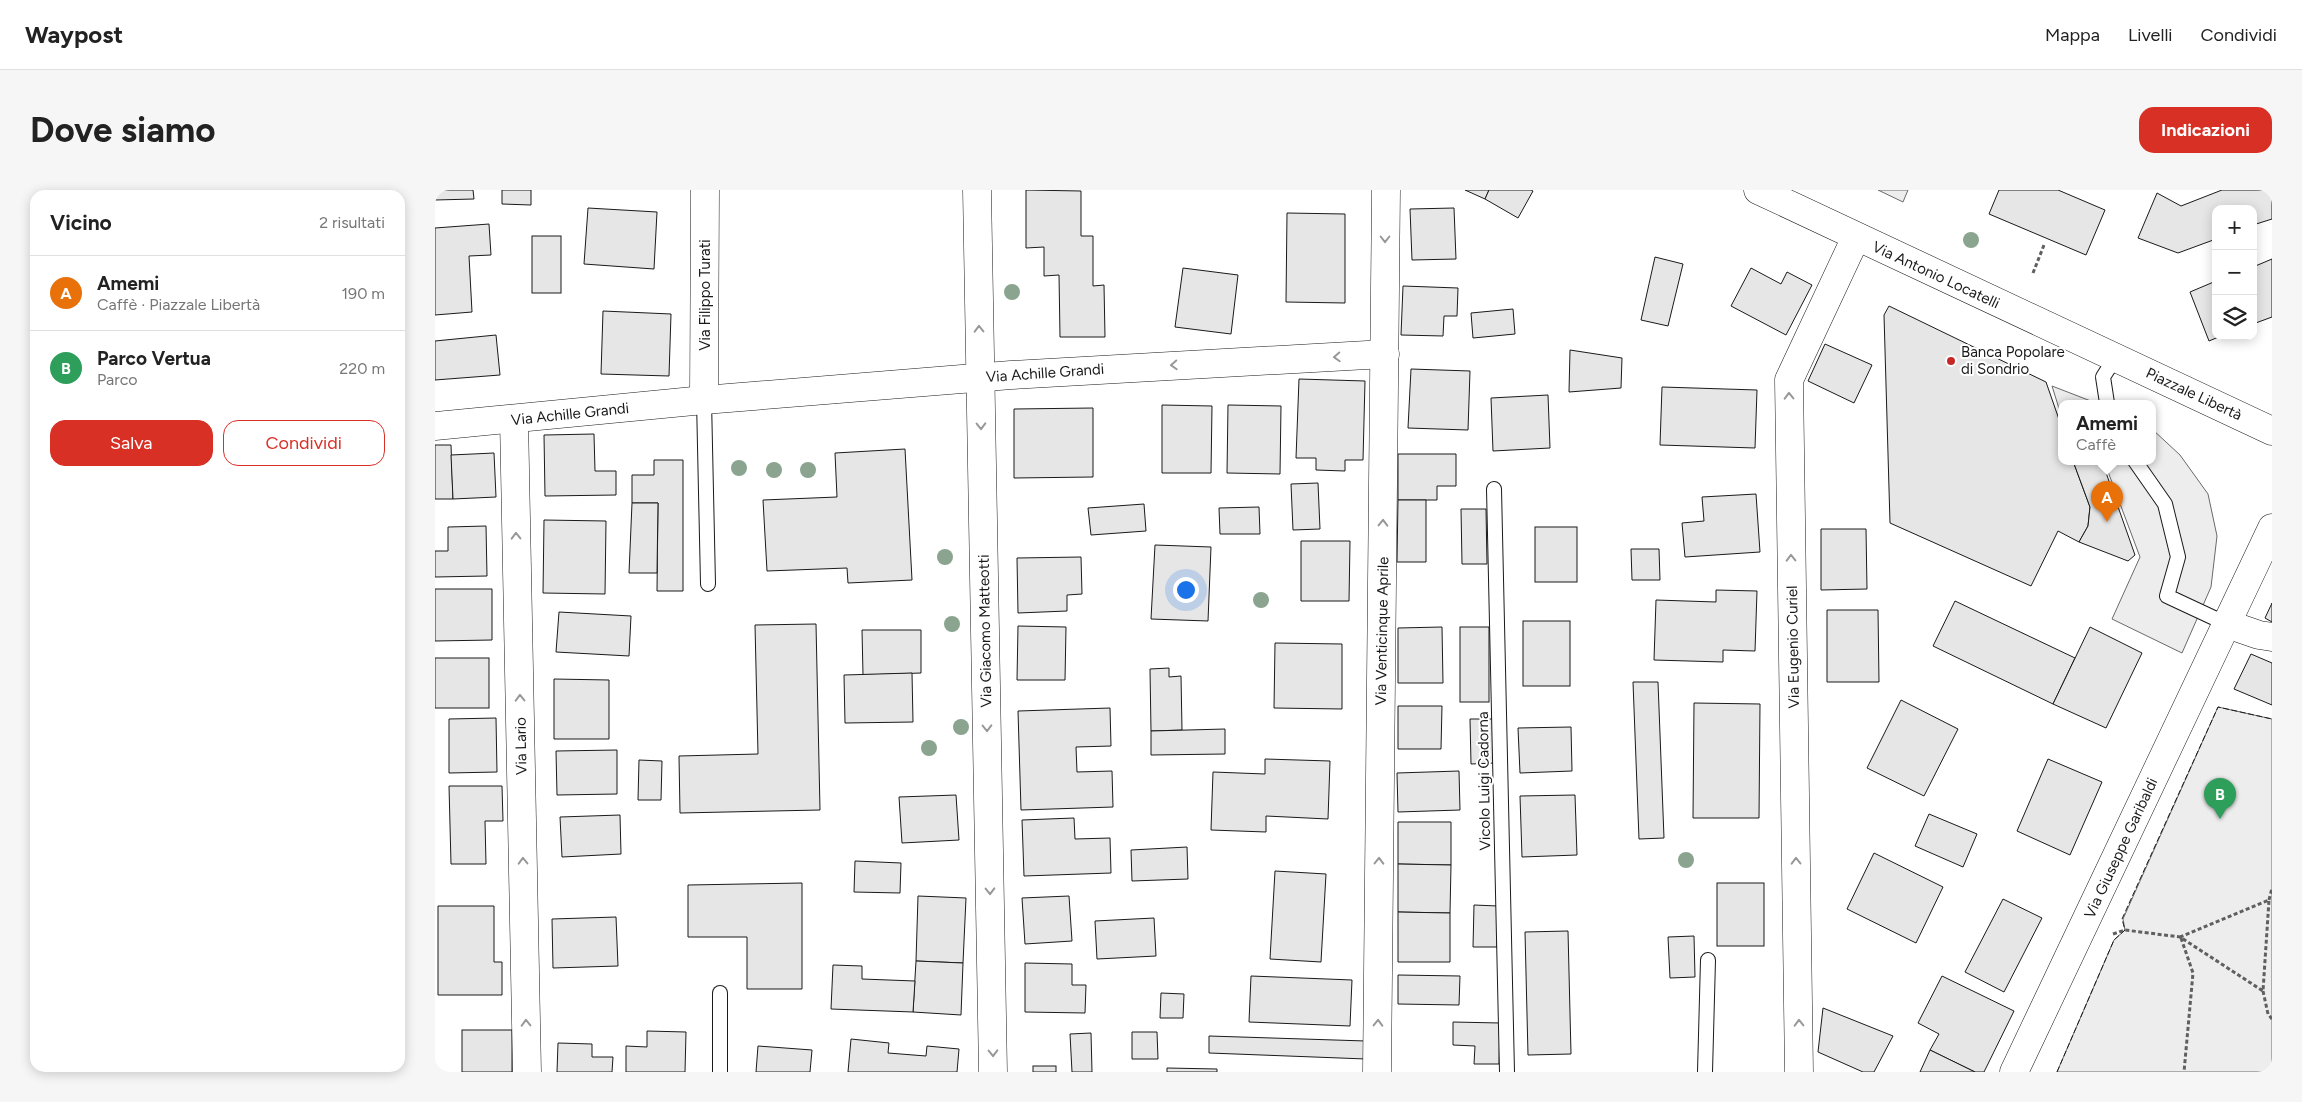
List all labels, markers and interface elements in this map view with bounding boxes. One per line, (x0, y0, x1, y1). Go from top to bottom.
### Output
text: Waypost (25, 20, 123, 49)
text: Mappa (2045, 24, 2100, 46)
text: Livelli (2128, 24, 2173, 46)
text: Condividi (2201, 24, 2277, 46)
button: Indicazioni (2139, 107, 2272, 153)
text: Dove siamo (30, 109, 216, 151)
map controls (2212, 205, 2257, 340)
button: + (2212, 205, 2257, 250)
text: Vicino (50, 210, 112, 235)
text: 2 risultati (319, 213, 385, 232)
one-way arrow (1380, 235, 1390, 243)
street label: Via Antonio Locatelli (1869, 238, 2003, 312)
street label: Via Filippo Turati (696, 239, 714, 351)
button: − (2212, 250, 2257, 295)
text: Amemi (97, 272, 159, 295)
text: A (60, 284, 72, 303)
text: 190 m (342, 284, 385, 303)
text: Caffè · Piazzale Libertà (97, 295, 260, 314)
button: layers (2212, 295, 2257, 340)
one-way arrow (973, 324, 984, 332)
place label: Banca Popolare di Sondrio (1961, 343, 2065, 378)
text: Parco Vertua (97, 347, 211, 370)
one-way arrow (1332, 351, 1340, 362)
marker: Banca Popolare di Sondrio (1945, 355, 1957, 367)
text: B (61, 359, 71, 378)
text: 220 m (339, 359, 385, 378)
street label: Via Achille Grandi (985, 360, 1105, 386)
one-way arrow (1170, 360, 1178, 371)
street label: Piazzale Libertà (2143, 364, 2245, 424)
text: Parco (97, 370, 138, 389)
one-way arrow (1784, 392, 1794, 400)
street label: Via Achille Grandi (510, 399, 630, 429)
popup (2058, 400, 2156, 465)
text: Amemi (2076, 412, 2138, 435)
button: Salva (50, 420, 213, 466)
button: Condividi (223, 420, 385, 466)
one-way arrow (975, 422, 986, 430)
text: Caffè (2076, 435, 2116, 454)
pin: A (2091, 481, 2123, 522)
one-way arrow (1378, 519, 1388, 527)
one-way arrow (511, 532, 522, 540)
street label: Via Giacomo Matteotti (975, 554, 995, 708)
one-way arrow (1786, 554, 1797, 562)
street label: Via Venticinque Aprile (1372, 557, 1392, 705)
your location (1173, 577, 1199, 603)
street label: Via Eugenio Curiel (1783, 585, 1803, 709)
one-way arrow (514, 694, 525, 702)
street label: Vicolo Luigi Cadorna (1474, 711, 1494, 851)
street label: Via Lario (511, 717, 531, 775)
one-way arrow (981, 725, 992, 733)
street label: Via Giuseppe Garibaldi (2081, 775, 2161, 921)
pin: B (2204, 778, 2236, 819)
one-way arrow (518, 857, 528, 864)
one-way arrow (1374, 857, 1385, 865)
one-way arrow (1791, 857, 1801, 864)
one-way arrow (985, 888, 995, 895)
one-way arrow (521, 1019, 531, 1027)
one-way arrow (1372, 1019, 1383, 1027)
one-way arrow (1794, 1019, 1804, 1027)
one-way arrow (988, 1050, 998, 1058)

